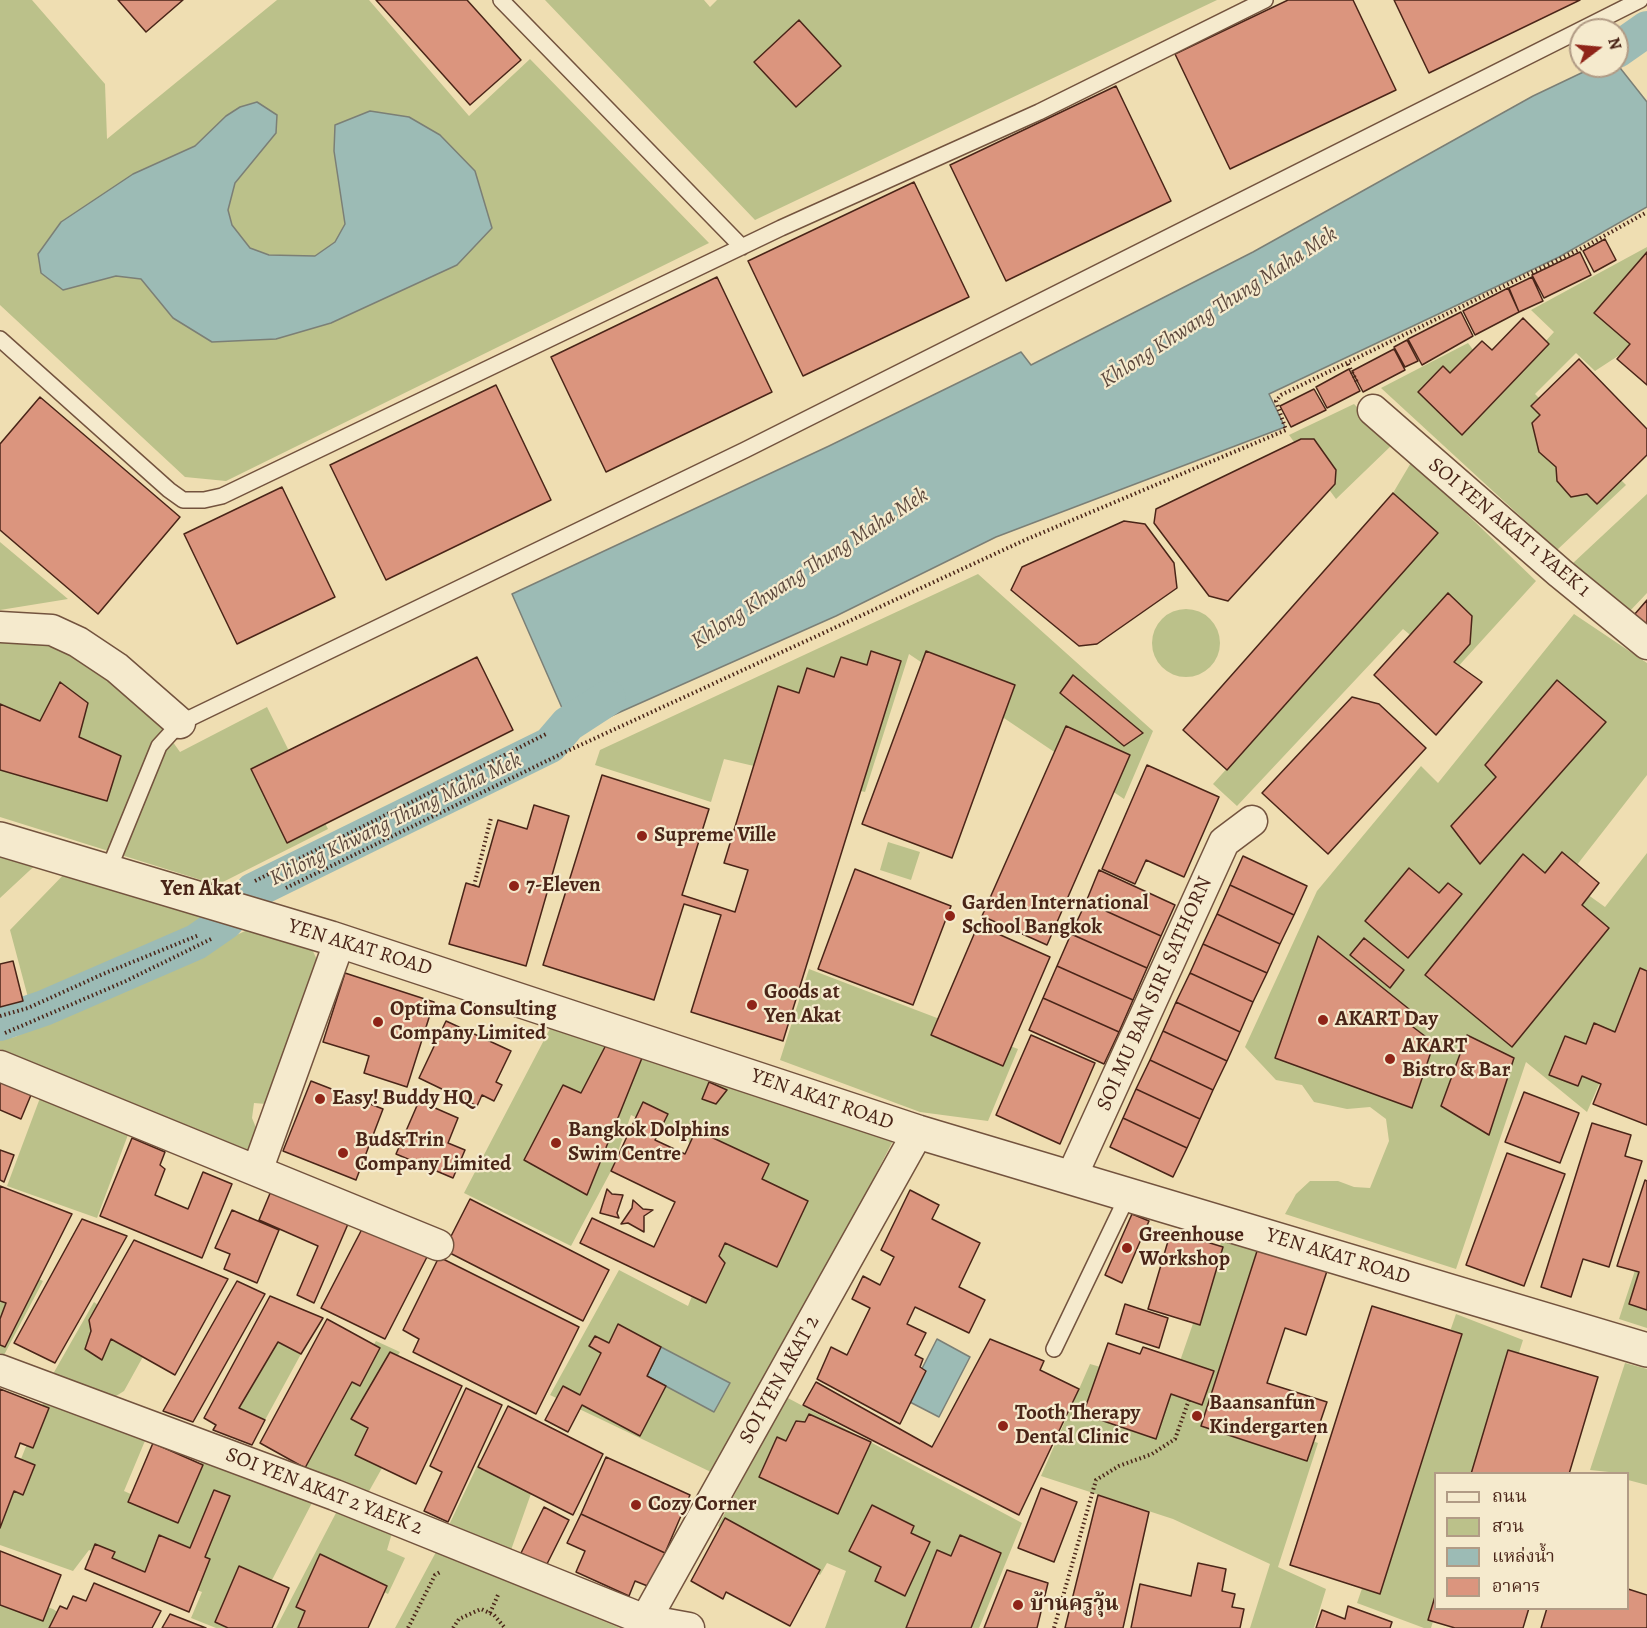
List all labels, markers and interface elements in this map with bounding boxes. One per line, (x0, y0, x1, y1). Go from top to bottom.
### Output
north arrow (1569, 18, 1629, 78)
text: N (1602, 35, 1627, 52)
water label: Khlong Khwang Thung Maha Mek (1096, 221, 1342, 395)
street label: SOI YEN AKAT 1 YAEK 1 (1423, 453, 1595, 603)
water label: Khlong Khwang Thung Maha Mek (687, 482, 933, 656)
water label: Khlong Khwang Thung Maha Mek (266, 747, 526, 893)
place label: Supreme Ville (654, 823, 776, 849)
marker: Supreme Ville (635, 829, 649, 843)
place label: 7-Eleven (526, 873, 601, 899)
street label: SOI MU BAN SIRI SATHORN (1092, 873, 1218, 1115)
district label: Yen Akat (161, 877, 241, 903)
marker: 7-Eleven (507, 879, 521, 893)
place label: Garden International School Bangkok (962, 891, 1149, 941)
marker: Garden International School Bangkok (943, 909, 957, 923)
street label: YEN AKAT ROAD (285, 914, 435, 982)
place label: Goods at Yen Akat (764, 980, 841, 1030)
place label: Optima Consulting Company Limited (390, 997, 556, 1047)
marker: Goods at Yen Akat (745, 998, 759, 1012)
place label: AKART Day (1335, 1007, 1438, 1033)
marker: AKART Day (1316, 1013, 1330, 1027)
marker: Optima Consulting Company Limited (371, 1015, 385, 1029)
place label: AKART Bistro & Bar (1402, 1034, 1510, 1084)
marker: AKART Bistro & Bar (1383, 1052, 1397, 1066)
street label: YEN AKAT ROAD (747, 1064, 897, 1136)
place label: Easy! Buddy HQ (332, 1086, 473, 1112)
marker: Easy! Buddy HQ (313, 1092, 327, 1106)
place label: Bangkok Dolphins Swim Centre (568, 1118, 730, 1168)
place label: Bud&Trin Company Limited (355, 1128, 511, 1178)
marker: Bangkok Dolphins Swim Centre (549, 1136, 563, 1150)
marker: Bud&Trin Company Limited (336, 1146, 350, 1160)
place label: Greenhouse Workshop (1139, 1223, 1244, 1273)
street label: YEN AKAT ROAD (1263, 1223, 1413, 1291)
marker: Greenhouse Workshop (1120, 1241, 1134, 1255)
street label: SOI YEN AKAT 2 (734, 1311, 826, 1449)
place label: Baansanfun Kindergarten (1209, 1391, 1328, 1441)
place label: Tooth Therapy Dental Clinic (1015, 1401, 1140, 1451)
marker: Baansanfun Kindergarten (1190, 1409, 1204, 1423)
marker: Tooth Therapy Dental Clinic (996, 1419, 1010, 1433)
street label: SOI YEN AKAT 2 YAEK 2 (222, 1443, 426, 1541)
legend (1434, 1472, 1629, 1610)
text: ถนน (1492, 1484, 1527, 1508)
place label: Cozy Corner (648, 1492, 757, 1518)
marker: Cozy Corner (629, 1498, 643, 1512)
text: สวน (1492, 1514, 1524, 1538)
text: แหล่งน้ำ (1492, 1544, 1555, 1568)
text: อาคาร (1492, 1574, 1541, 1598)
place label: บ้านครูวุ้น (1030, 1592, 1119, 1618)
marker: บ้านครูวุ้น (1011, 1598, 1025, 1612)

